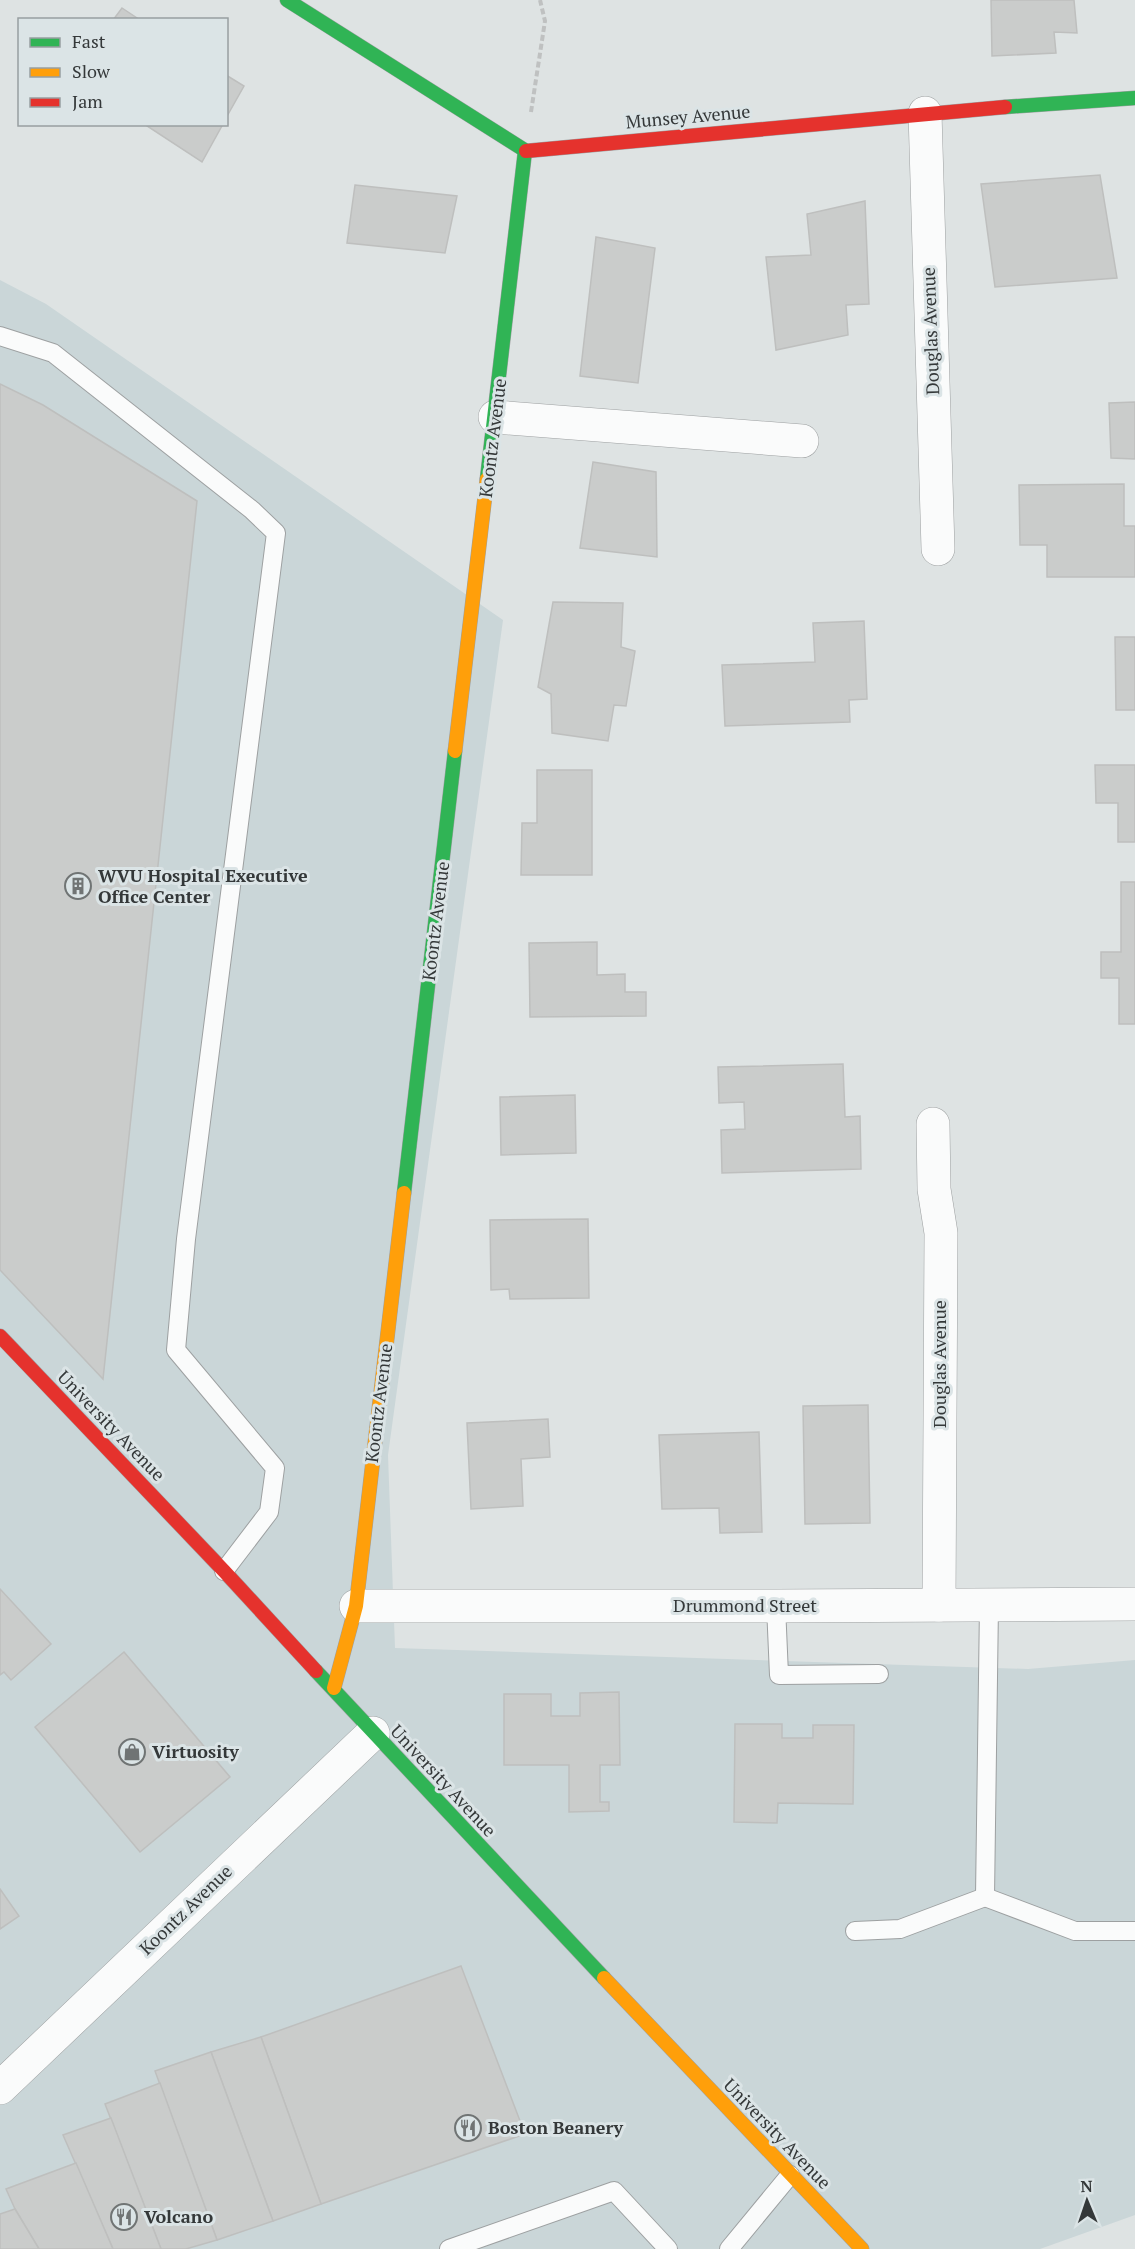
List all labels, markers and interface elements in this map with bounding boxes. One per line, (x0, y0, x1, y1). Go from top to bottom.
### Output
legend (18, 18, 228, 126)
text: Fast (72, 29, 106, 53)
text: Slow (72, 59, 111, 83)
text: Jam (72, 89, 103, 113)
street label: Munsey Avenue (624, 99, 751, 133)
street label: Douglas Avenue (916, 267, 944, 395)
street label: Koontz Avenue (473, 377, 511, 499)
street label: Koontz Avenue (416, 860, 454, 982)
place label: WVU Hospital Executive Office Center (98, 863, 308, 908)
building icon: WVU Hospital Executive Office Center (63, 871, 93, 901)
street label: Douglas Avenue (927, 1300, 951, 1428)
street label: Koontz Avenue (359, 1342, 397, 1464)
street label: University Avenue (53, 1365, 171, 1486)
street label: Drummond Street (673, 1593, 817, 1617)
street label: University Avenue (386, 1719, 502, 1841)
shop icon: Virtuosity (117, 1737, 147, 1767)
place label: Virtuosity (152, 1739, 239, 1763)
street label: Koontz Avenue (134, 1859, 237, 1960)
street label: University Avenue (719, 2073, 837, 2194)
restaurant icon: Boston Beanery (453, 2113, 483, 2143)
place label: Boston Beanery (488, 2115, 623, 2139)
north arrow (1057, 2171, 1117, 2231)
text: N (1080, 2175, 1093, 2197)
restaurant icon: Volcano (109, 2202, 139, 2232)
place label: Volcano (144, 2204, 213, 2228)

